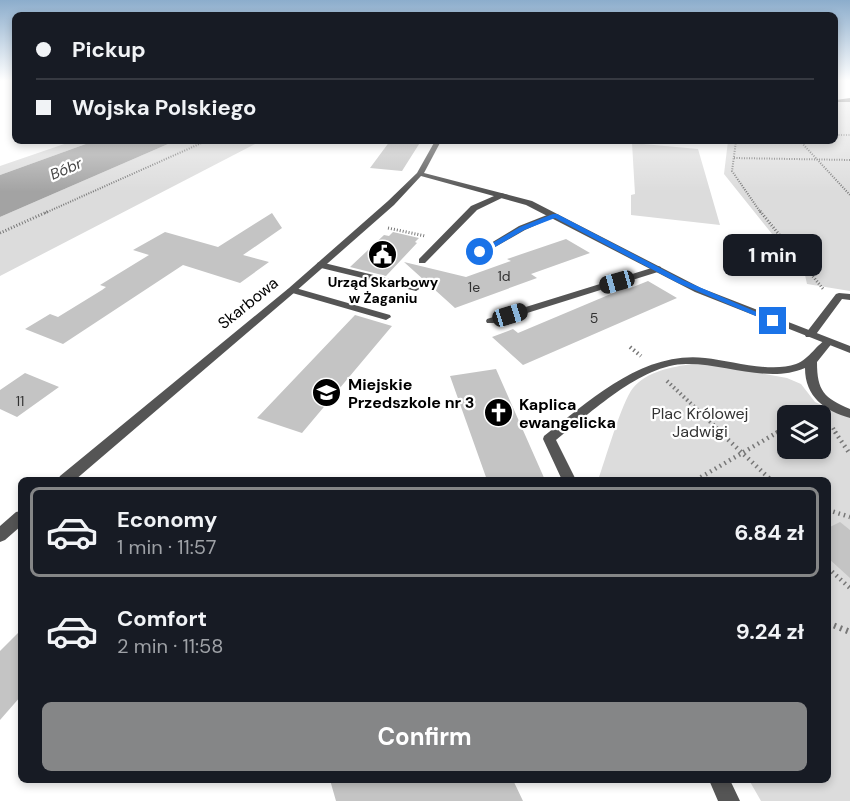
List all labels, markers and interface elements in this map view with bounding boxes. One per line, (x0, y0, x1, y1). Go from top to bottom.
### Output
text: Pickup (72, 35, 146, 64)
text: Wojska Polskiego (72, 93, 256, 122)
water label: Bóbr (47, 153, 85, 185)
callout: 1 min (724, 234, 822, 276)
route start (466, 238, 493, 265)
public building icon: Urząd Skarbowy w Żaganiu (367, 239, 399, 271)
text: 1 min (748, 242, 797, 268)
house number: 1d (497, 267, 511, 285)
car (597, 268, 637, 296)
street label: Skarbowa (214, 272, 282, 334)
place label: Urząd Skarbowy w Żaganiu (328, 273, 439, 307)
house number: 1e (468, 278, 480, 296)
car (490, 301, 530, 329)
route end (759, 307, 786, 334)
house number: 5 (590, 309, 598, 327)
place label: Miejskie Przedszkole nr 3 (348, 374, 475, 413)
school or university icon: Miejskie Przedszkole nr 3 (311, 377, 343, 409)
house number: 11 (16, 392, 24, 410)
place label: Kaplica ewangelicka (519, 394, 616, 433)
church icon: Kaplica ewangelicka (482, 397, 514, 429)
park label: Plac Królowej Jadwigi (651, 403, 749, 442)
map controls (777, 405, 831, 459)
button: layers (777, 405, 831, 459)
icon: car (45, 505, 99, 559)
text: Economy (117, 505, 217, 534)
text: 6.84 zł (735, 518, 804, 547)
text: 1 min · 11:57 (117, 534, 216, 560)
icon: car (45, 604, 99, 658)
text: Comfort (117, 604, 207, 633)
text: 9.24 zł (736, 617, 804, 646)
text: 2 min · 11:58 (117, 633, 223, 659)
button: Confirm (42, 702, 807, 771)

